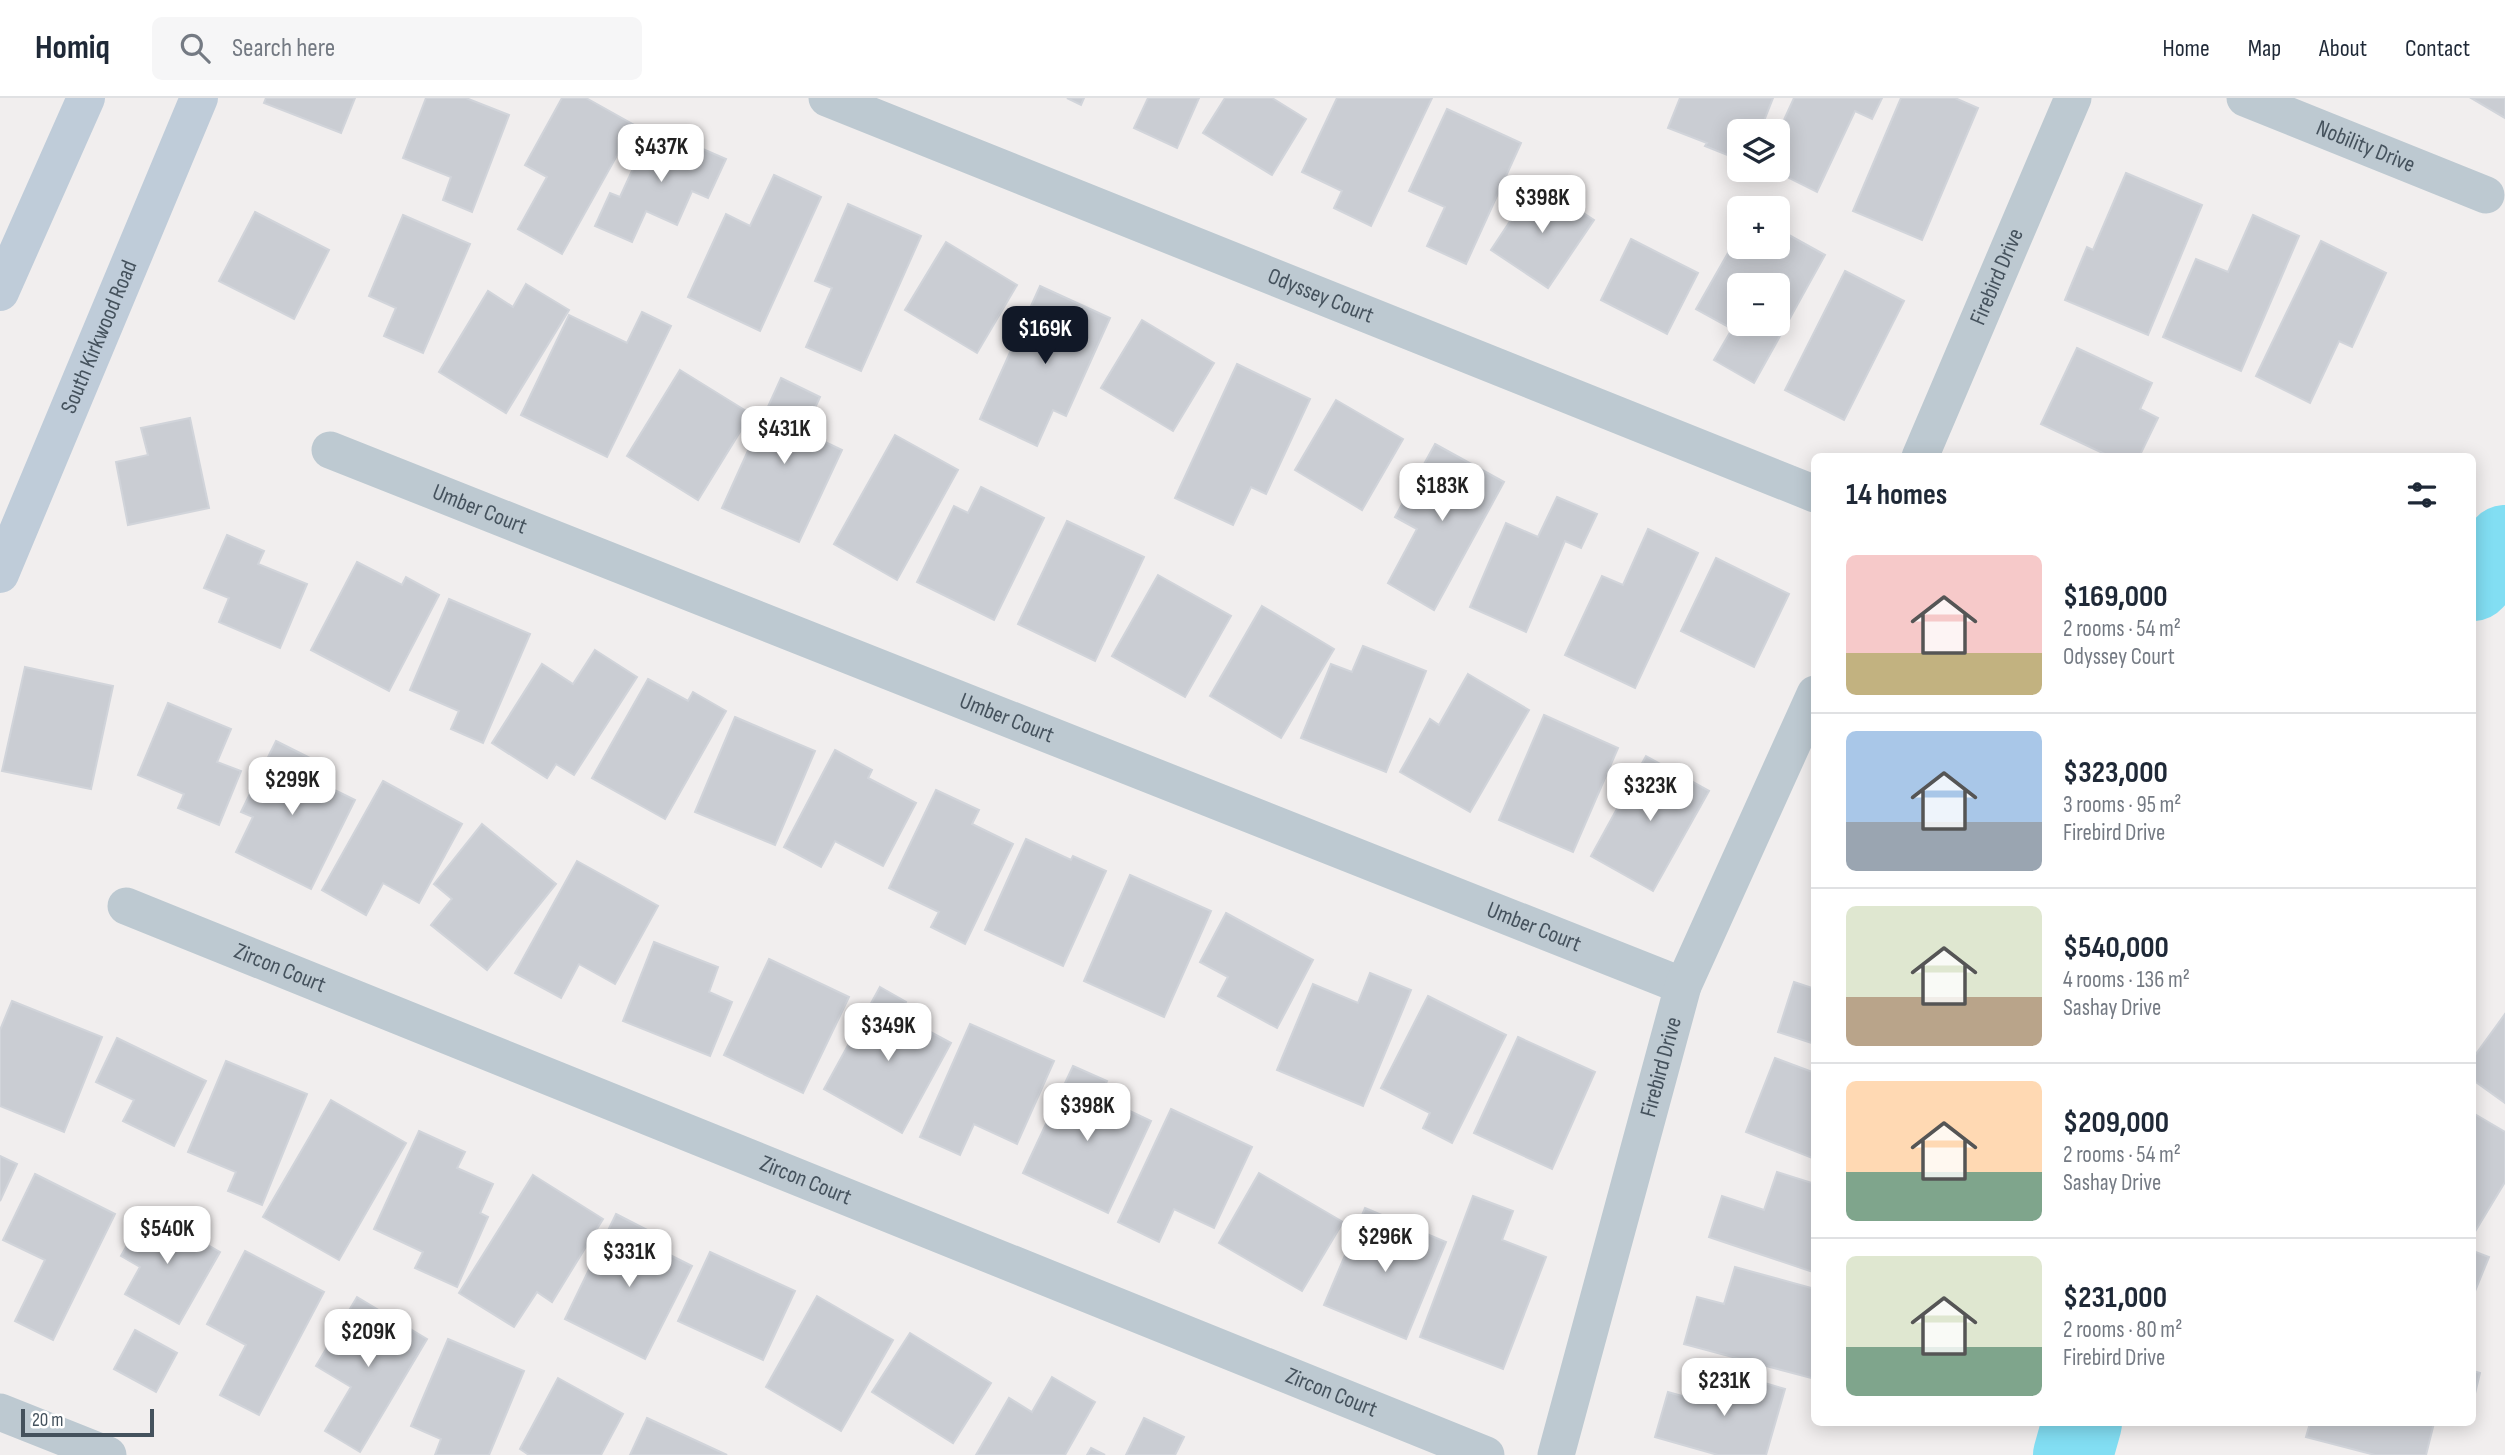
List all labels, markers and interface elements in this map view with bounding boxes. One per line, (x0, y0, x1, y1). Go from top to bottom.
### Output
search box (152, 17, 642, 80)
text: Homiq (35, 28, 110, 68)
icon: search (176, 29, 214, 67)
text: Search here (232, 33, 335, 64)
text: Home (2162, 34, 2210, 63)
text: Map (2248, 34, 2281, 63)
text: About (2319, 34, 2367, 63)
text: Contact (2405, 34, 2470, 63)
street label: Nobility Drive (2312, 114, 2419, 179)
map controls (1727, 119, 1790, 336)
button: layers (1727, 119, 1790, 182)
pin: $437K (612, 125, 710, 184)
text: $437K (634, 133, 688, 161)
pin: $398K (1493, 176, 1591, 235)
text: $398K (1514, 184, 1570, 212)
button: + (1727, 196, 1790, 259)
street label: Firebird Drive (1964, 224, 2030, 329)
street label: South Kirkwood Road (55, 256, 144, 418)
street label: Odyssey Court (1264, 262, 1378, 330)
button: − (1727, 273, 1790, 336)
pin: $169K (996, 306, 1094, 366)
text: $169K (1018, 315, 1072, 343)
pin: $431K (735, 406, 833, 466)
text: $431K (757, 415, 811, 443)
pin: $183K (1393, 464, 1491, 523)
text: $183K (1415, 472, 1469, 500)
icon: filters (2403, 476, 2441, 514)
text: 14 homes (1846, 477, 1947, 513)
street label: Umber Court (428, 478, 531, 541)
text: $169,000 (2063, 579, 2167, 615)
icon: home (1902, 583, 1986, 667)
text: 2 rooms · 54 m² (2063, 615, 2181, 643)
text: Odyssey Court (2063, 643, 2175, 671)
street label: Umber Court (956, 687, 1058, 749)
text: $323,000 (2063, 755, 2168, 791)
pin: $299K (243, 758, 341, 817)
icon: home (1902, 759, 1986, 843)
pin: $323K (1601, 764, 1699, 823)
text: $299K (265, 766, 319, 794)
text: $323K (1623, 772, 1677, 800)
text: 3 rooms · 95 m² (2063, 791, 2182, 819)
text: Firebird Drive (2063, 819, 2165, 847)
street label: Umber Court (1483, 896, 1585, 958)
text: $540,000 (2063, 930, 2169, 966)
icon: home (1902, 934, 1986, 1018)
street label: Zircon Court (230, 937, 330, 999)
text: 4 rooms · 136 m² (2063, 966, 2190, 994)
text: Sashay Drive (2063, 994, 2161, 1022)
pin: $349K (839, 1004, 937, 1063)
text: $349K (860, 1012, 916, 1040)
street label: Firebird Drive (1634, 1014, 1688, 1120)
pin: $398K (1038, 1084, 1136, 1143)
text: $398K (1059, 1092, 1115, 1120)
text: $209,000 (2063, 1105, 2169, 1141)
icon: home (1902, 1109, 1986, 1193)
text: 2 rooms · 54 m² (2063, 1141, 2181, 1169)
street label: Zircon Court (756, 1149, 856, 1211)
text: Sashay Drive (2063, 1169, 2161, 1197)
pin: $540K (118, 1206, 216, 1266)
pin: $296K (1336, 1214, 1434, 1274)
text: $540K (140, 1215, 194, 1243)
text: $296K (1358, 1223, 1412, 1251)
pin: $331K (580, 1230, 678, 1289)
text: $331K (602, 1238, 656, 1266)
text: $231,000 (2063, 1280, 2167, 1316)
icon: home (1902, 1284, 1986, 1368)
pin: $209K (319, 1310, 417, 1369)
text: 2 rooms · 80 m² (2063, 1316, 2182, 1344)
text: $209K (340, 1318, 396, 1346)
text: Firebird Drive (2063, 1344, 2165, 1372)
pin: $231K (1675, 1358, 1773, 1418)
street label: Zircon Court (1282, 1362, 1381, 1424)
text: $231K (1698, 1367, 1750, 1395)
scale bar (21, 1406, 154, 1438)
text: 20 m (32, 1409, 64, 1432)

